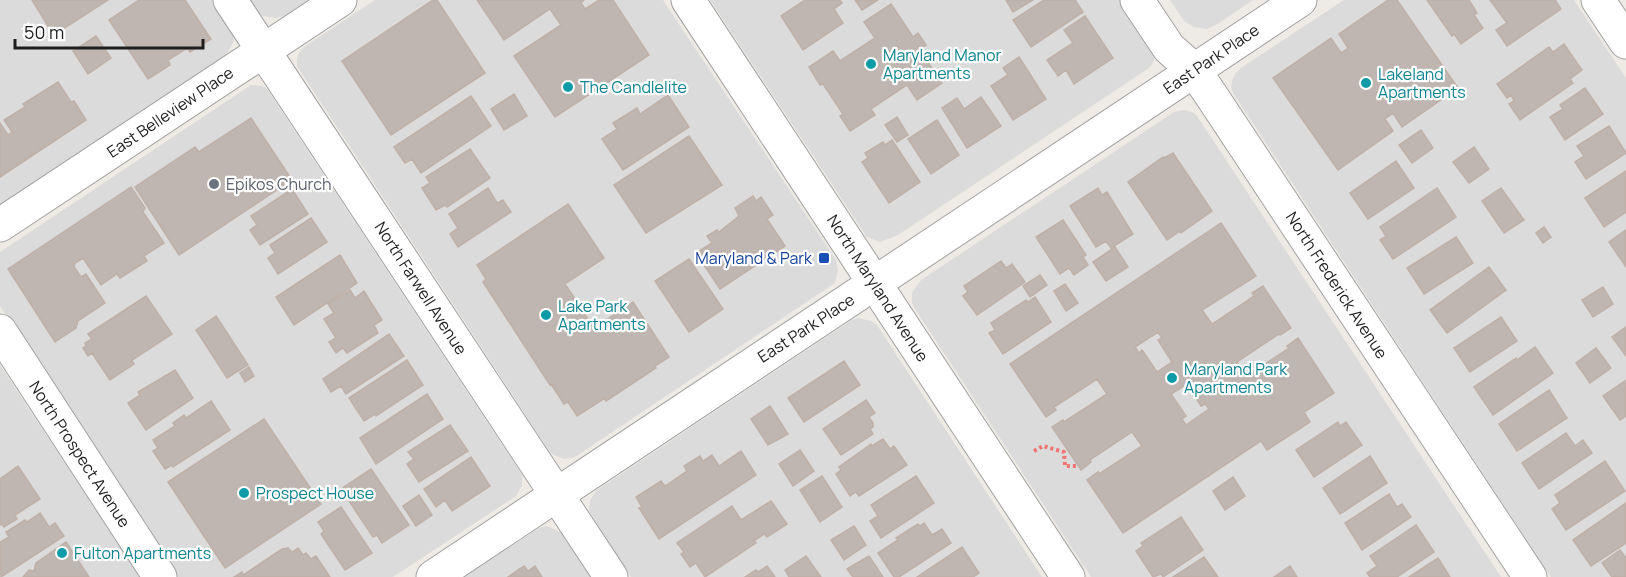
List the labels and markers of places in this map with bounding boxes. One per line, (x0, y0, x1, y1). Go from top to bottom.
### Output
place label: Maryland Manor Apartments (883, 44, 1001, 84)
marker: Maryland Manor Apartments (864, 57, 878, 71)
place label: Lakeland Apartments (1378, 63, 1466, 103)
place label: The Candlelite (580, 76, 687, 98)
marker: Lakeland Apartments (1359, 76, 1373, 90)
marker: The Candlelite (561, 80, 575, 94)
place label: Epikos Church (226, 173, 332, 195)
marker: Epikos Church (207, 177, 221, 191)
place label: Maryland & Park (695, 247, 813, 269)
marker: Maryland & Park (817, 251, 831, 265)
place label: Lake Park Apartments (558, 295, 646, 335)
marker: Lake Park Apartments (539, 308, 553, 322)
place label: Maryland Park Apartments (1184, 358, 1288, 398)
marker: Maryland Park Apartments (1165, 371, 1179, 385)
place label: Prospect House (256, 482, 374, 504)
marker: Prospect House (237, 486, 251, 500)
place label: Fulton Apartments (74, 542, 211, 564)
marker: Fulton Apartments (55, 546, 69, 560)

